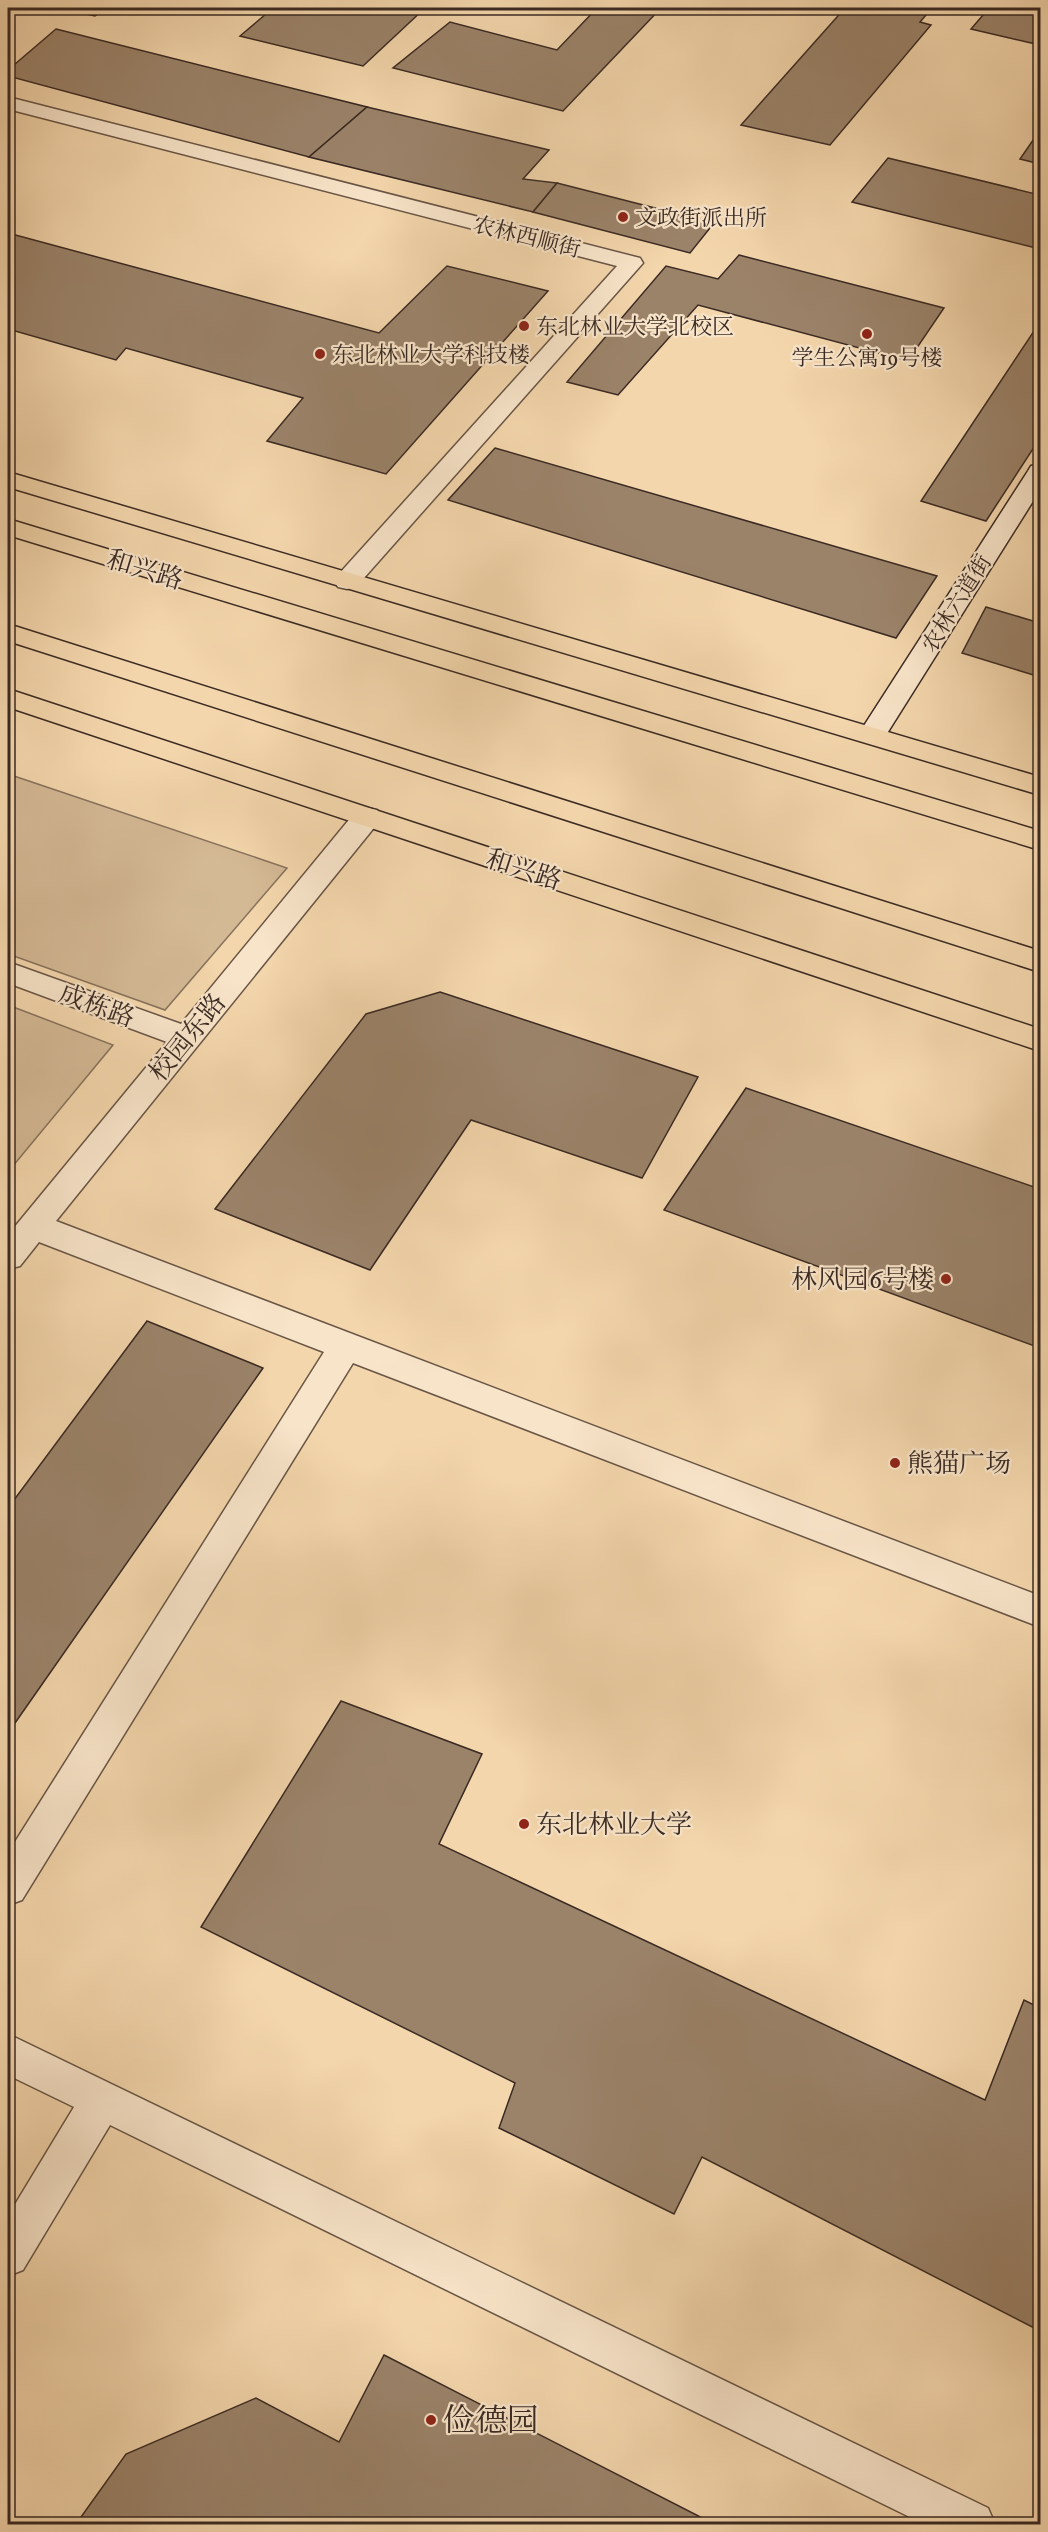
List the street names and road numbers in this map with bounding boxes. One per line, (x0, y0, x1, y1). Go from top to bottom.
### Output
street label: 农林西顺街 (470, 210, 584, 264)
street label: 和兴路 (103, 543, 187, 597)
street label: 农林六道街 (916, 549, 998, 658)
street label: 和兴路 (482, 843, 566, 897)
street label: 成栋路 (55, 978, 139, 1034)
street label: 校园东路 (143, 987, 233, 1088)

